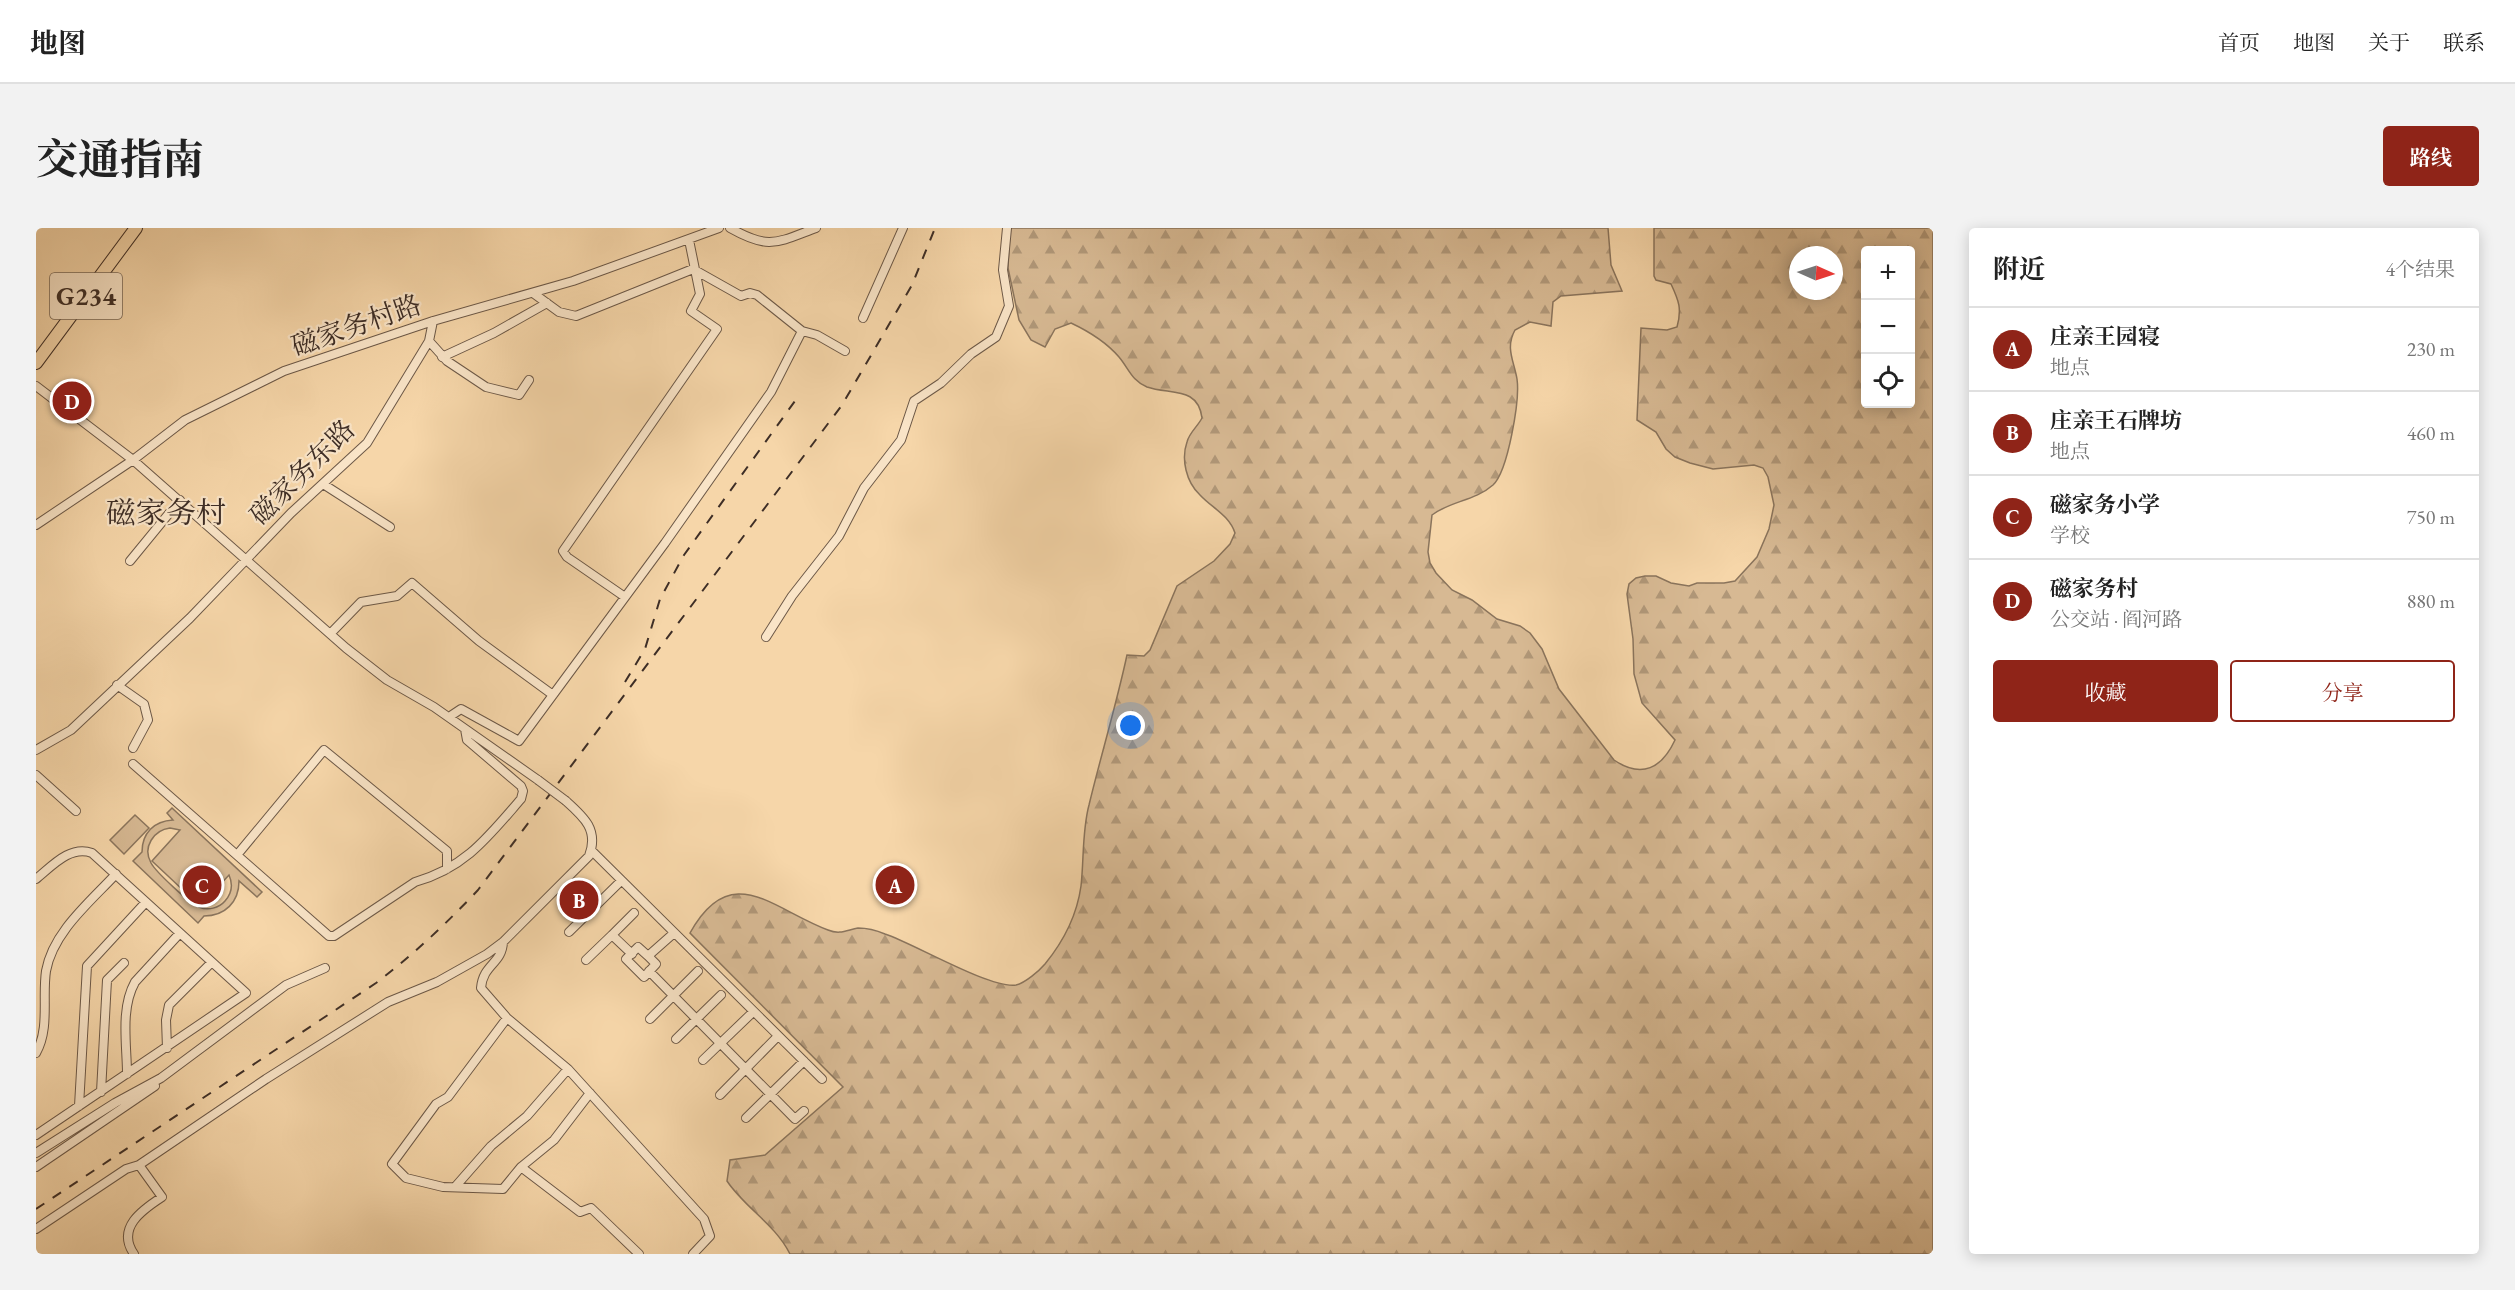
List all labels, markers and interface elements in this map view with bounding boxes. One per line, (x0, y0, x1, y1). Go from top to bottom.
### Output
text: 地图 (30, 25, 86, 61)
text: 首页 (2218, 29, 2260, 56)
text: 地图 (2293, 29, 2335, 56)
text: 关于 (2368, 29, 2410, 56)
text: 联系 (2443, 29, 2485, 56)
button: 路线 (2383, 126, 2479, 186)
text: 交通指南 (36, 132, 204, 187)
north arrow (1789, 246, 1843, 300)
map controls (1861, 246, 1915, 408)
button: + (1861, 246, 1915, 300)
text: 附近 (1993, 252, 2045, 286)
text: 4个结果 (2385, 256, 2455, 282)
road number: G234 (50, 273, 122, 319)
street label: 磁家务村路 (286, 286, 426, 364)
button: − (1861, 300, 1915, 354)
text: 庄亲王园寝 (2050, 322, 2160, 351)
text: A (2005, 336, 2020, 362)
text: 230 m (2407, 336, 2455, 362)
button: locate (1861, 354, 1915, 408)
text: 地点 (2050, 354, 2090, 380)
pin: D (52, 378, 92, 423)
text: 庄亲王石牌坊 (2050, 406, 2182, 435)
street label: 磁家务东路 (242, 412, 362, 532)
text: B (2006, 420, 2019, 446)
text: 460 m (2407, 420, 2455, 446)
text: 地点 (2050, 438, 2090, 464)
text: 磁家务小学 (2050, 490, 2160, 519)
district label: 磁家务村 (106, 493, 226, 532)
text: C (2005, 504, 2020, 530)
text: 750 m (2407, 504, 2455, 530)
text: 学校 (2050, 522, 2090, 548)
text: 磁家务村 (2050, 574, 2138, 603)
text: D (2005, 588, 2020, 614)
text: 880 m (2407, 588, 2455, 614)
text: 公交站 · 阎河路 (2050, 606, 2182, 632)
button: 收藏 (1993, 660, 2218, 722)
button: 分享 (2230, 660, 2455, 722)
your location (1116, 711, 1145, 740)
pin: C (182, 862, 222, 908)
pin: A (876, 862, 914, 908)
pin: B (560, 878, 598, 922)

